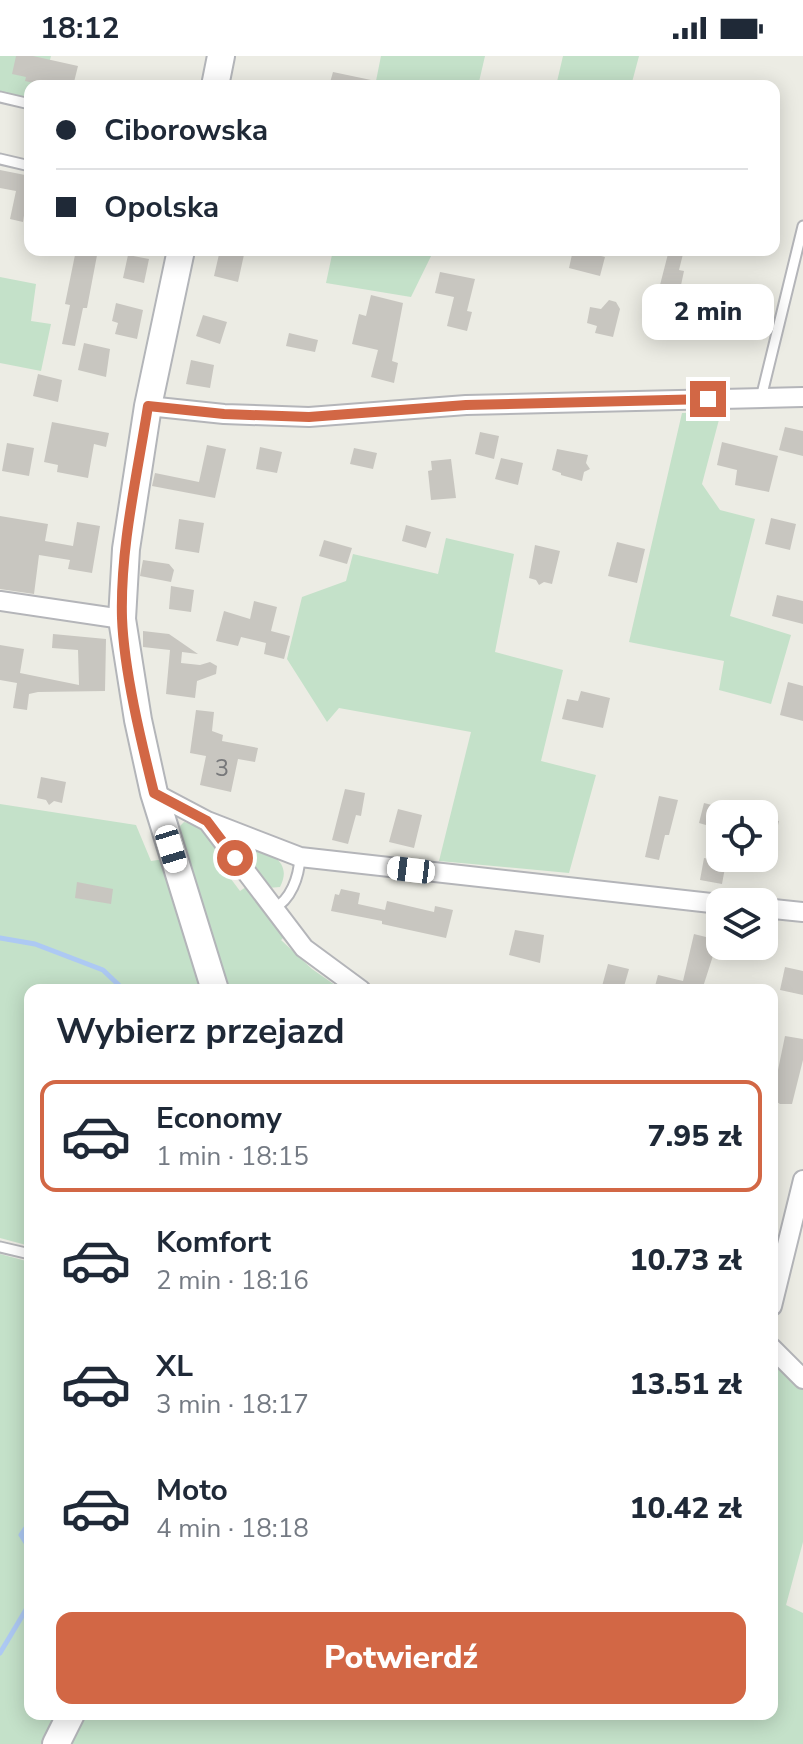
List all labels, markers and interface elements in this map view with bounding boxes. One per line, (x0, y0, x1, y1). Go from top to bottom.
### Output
text: 18:12 (40, 8, 119, 49)
text: Ciborowska (104, 110, 268, 151)
text: Opolska (104, 187, 219, 228)
callout: 2 min (642, 283, 774, 339)
text: 2 min (674, 294, 742, 329)
route end (690, 381, 726, 417)
house number: 3 (215, 752, 229, 784)
map controls (706, 800, 778, 960)
button: locate (706, 800, 778, 872)
car (153, 823, 189, 875)
route start (217, 840, 253, 876)
car (386, 855, 436, 885)
button: layers (706, 888, 778, 960)
text: Wybierz przejazd (56, 1007, 345, 1056)
text: Economy (156, 1098, 282, 1139)
icon: car (60, 1100, 132, 1172)
text: 7.95 zł (647, 1116, 742, 1157)
text: 1 min · 18:15 (156, 1139, 309, 1174)
text: Komfort (156, 1222, 271, 1263)
icon: car (60, 1224, 132, 1296)
text: 10.73 zł (629, 1240, 742, 1281)
text: 2 min · 18:16 (156, 1263, 309, 1298)
text: XL (156, 1346, 193, 1387)
icon: car (60, 1348, 132, 1420)
text: 13.51 zł (629, 1364, 742, 1405)
text: 3 min · 18:17 (156, 1387, 309, 1422)
text: Moto (156, 1470, 228, 1511)
icon: car (60, 1472, 132, 1544)
text: 10.42 zł (629, 1488, 742, 1529)
text: 4 min · 18:18 (156, 1511, 309, 1546)
button: Potwierdź (56, 1612, 746, 1704)

